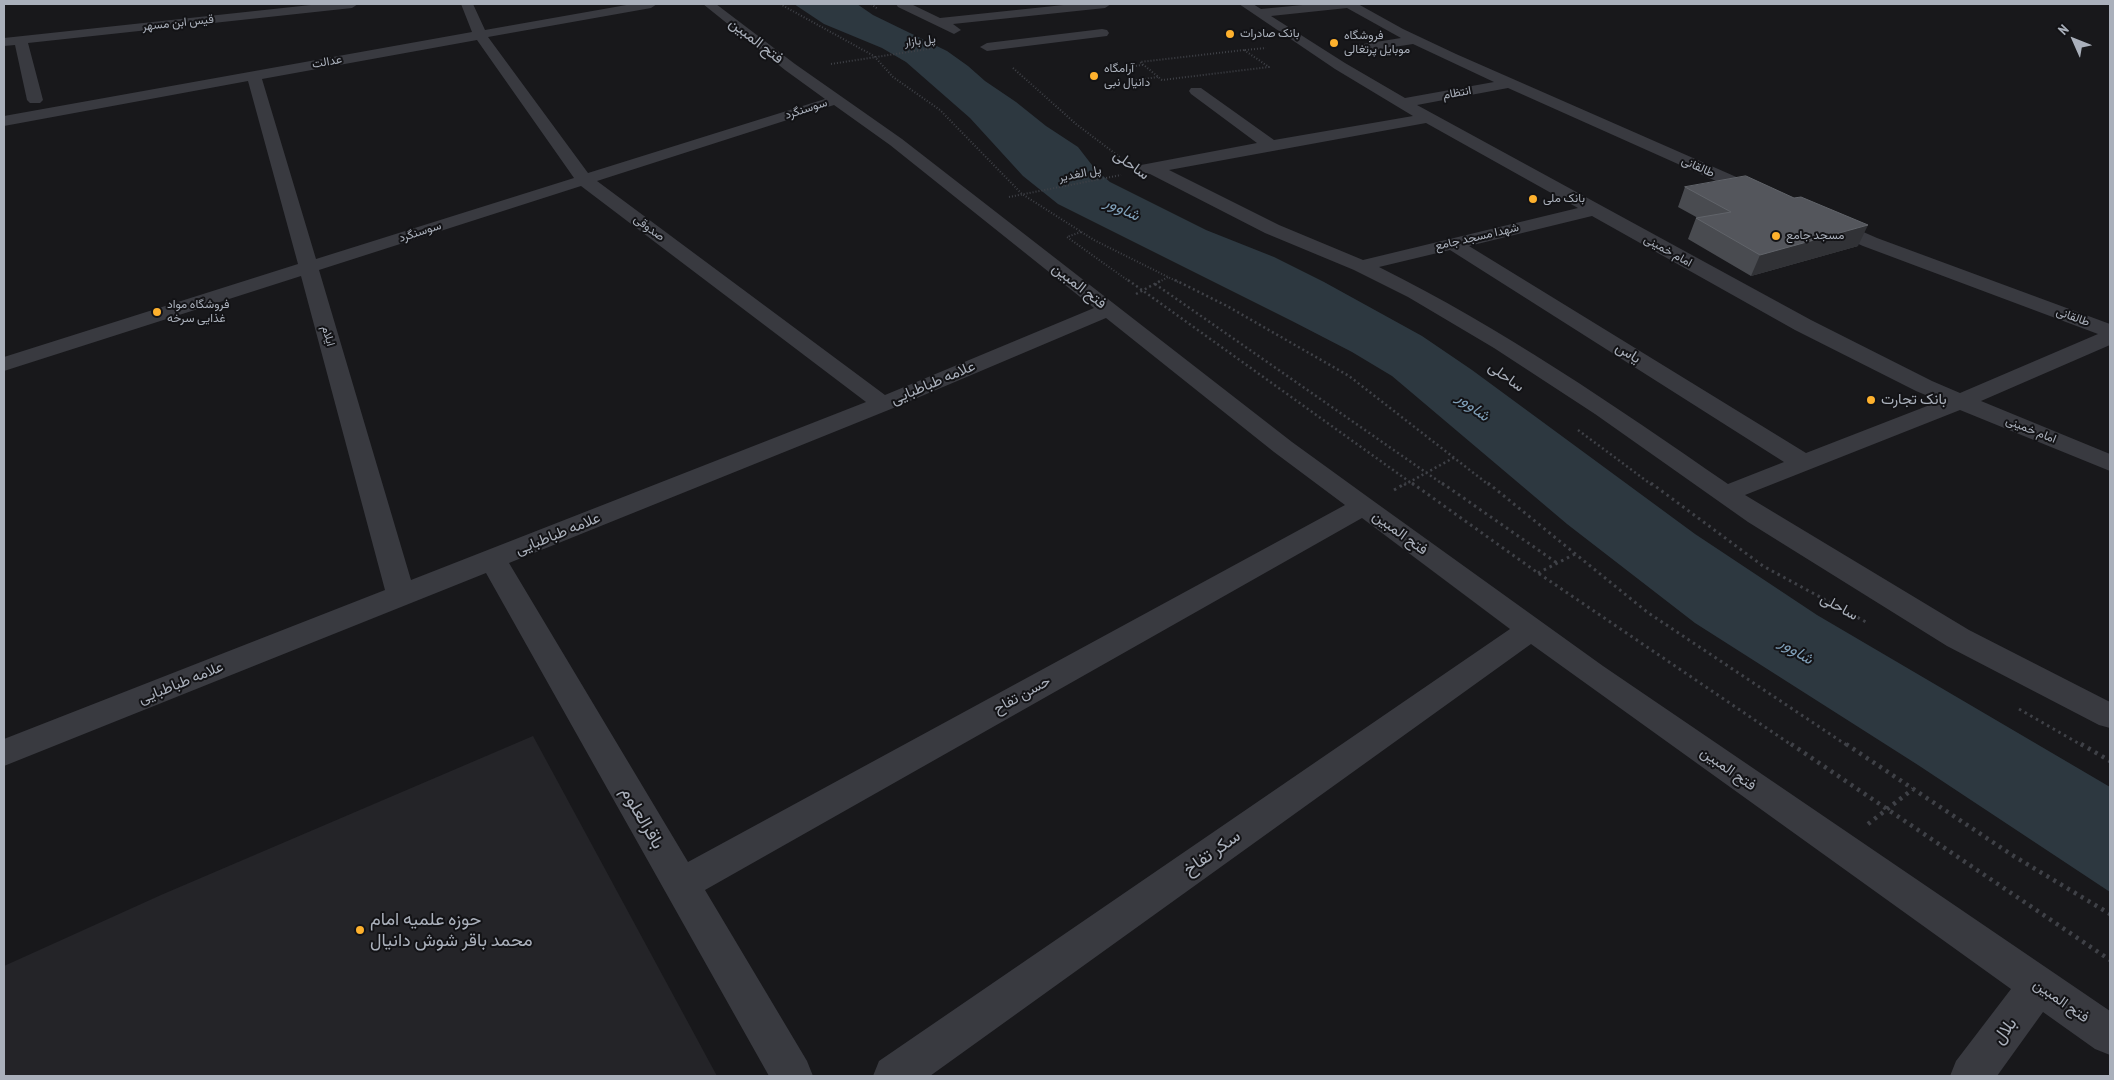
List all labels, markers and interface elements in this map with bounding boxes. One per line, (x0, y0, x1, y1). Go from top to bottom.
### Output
street label: قیس ابن مسهر (142, 12, 214, 34)
street label: فتح المبین (725, 14, 787, 68)
north arrow (2049, 15, 2099, 65)
text: N (2054, 21, 2072, 39)
place label: بانک صادرات (1240, 27, 1299, 41)
marker: بانک صادرات (1224, 28, 1236, 40)
place label: فروشگاه موبایل پرتغالی (1344, 29, 1410, 57)
street label: پل بازار (903, 32, 937, 50)
marker: فروشگاه موبایل پرتغالی (1328, 37, 1340, 49)
street label: عدالت (311, 52, 343, 72)
place label: آرامگاه دانیال نبی (1104, 62, 1150, 90)
marker: آرامگاه دانیال نبی (1088, 70, 1100, 82)
street label: انتظام (1442, 83, 1472, 103)
street label: سوسنگرد (783, 95, 829, 123)
street label: ساحلی (1109, 146, 1153, 184)
street label: طالقانی (1679, 153, 1717, 181)
street label: پل الغدیر (1058, 163, 1102, 185)
water label: شاوور (1101, 192, 1143, 226)
place label: بانک ملی (1543, 192, 1585, 206)
marker: بانک ملی (1527, 193, 1539, 205)
street label: صدوقی (631, 212, 667, 244)
street label: سوسنگرد (397, 218, 443, 246)
street label: شهدا مسجد جامع (1434, 220, 1520, 254)
place label: مسجد جامع (1786, 229, 1844, 243)
marker: مسجد جامع (1770, 230, 1782, 242)
street label: امام خمینی (1641, 232, 1695, 270)
street label: فتح المبین (1048, 259, 1110, 313)
place label: فروشگاه مواد غذایی سرخه (167, 298, 229, 326)
street label: طالقانی (2054, 304, 2092, 330)
marker: فروشگاه مواد غذایی سرخه (151, 306, 163, 318)
street label: ایلام (318, 324, 338, 348)
street label: یاس (1612, 338, 1644, 368)
street label: علامه طباطبایی (888, 357, 978, 409)
street label: ساحلی (1484, 358, 1528, 396)
water label: شاوور (1453, 388, 1493, 426)
place label: بانک تجارت (1881, 391, 1947, 409)
marker: بانک تجارت (1865, 394, 1877, 406)
street label: امام خمینی (2004, 413, 2058, 447)
street label: فتح المبین (1369, 507, 1431, 559)
street label: علامه طباطبایی (513, 509, 603, 559)
street label: ساحلی (1817, 589, 1861, 625)
water label: شاوور (1775, 633, 1817, 669)
street label: علامه طباطبایی (136, 658, 226, 708)
street label: حسن تفاح (990, 672, 1054, 718)
street label: فتح المبین (1697, 743, 1759, 795)
street label: باقرالعلوم (616, 783, 668, 853)
street label: سکر تفاخ (1179, 825, 1245, 881)
place label: حوزه علمیه امام محمد باقر شوش دانیال (370, 909, 533, 952)
marker: حوزه علمیه امام محمد باقر شوش دانیال (354, 924, 366, 936)
street label: فتح المبین (2030, 975, 2092, 1027)
street label: بلال (1988, 1013, 2022, 1049)

